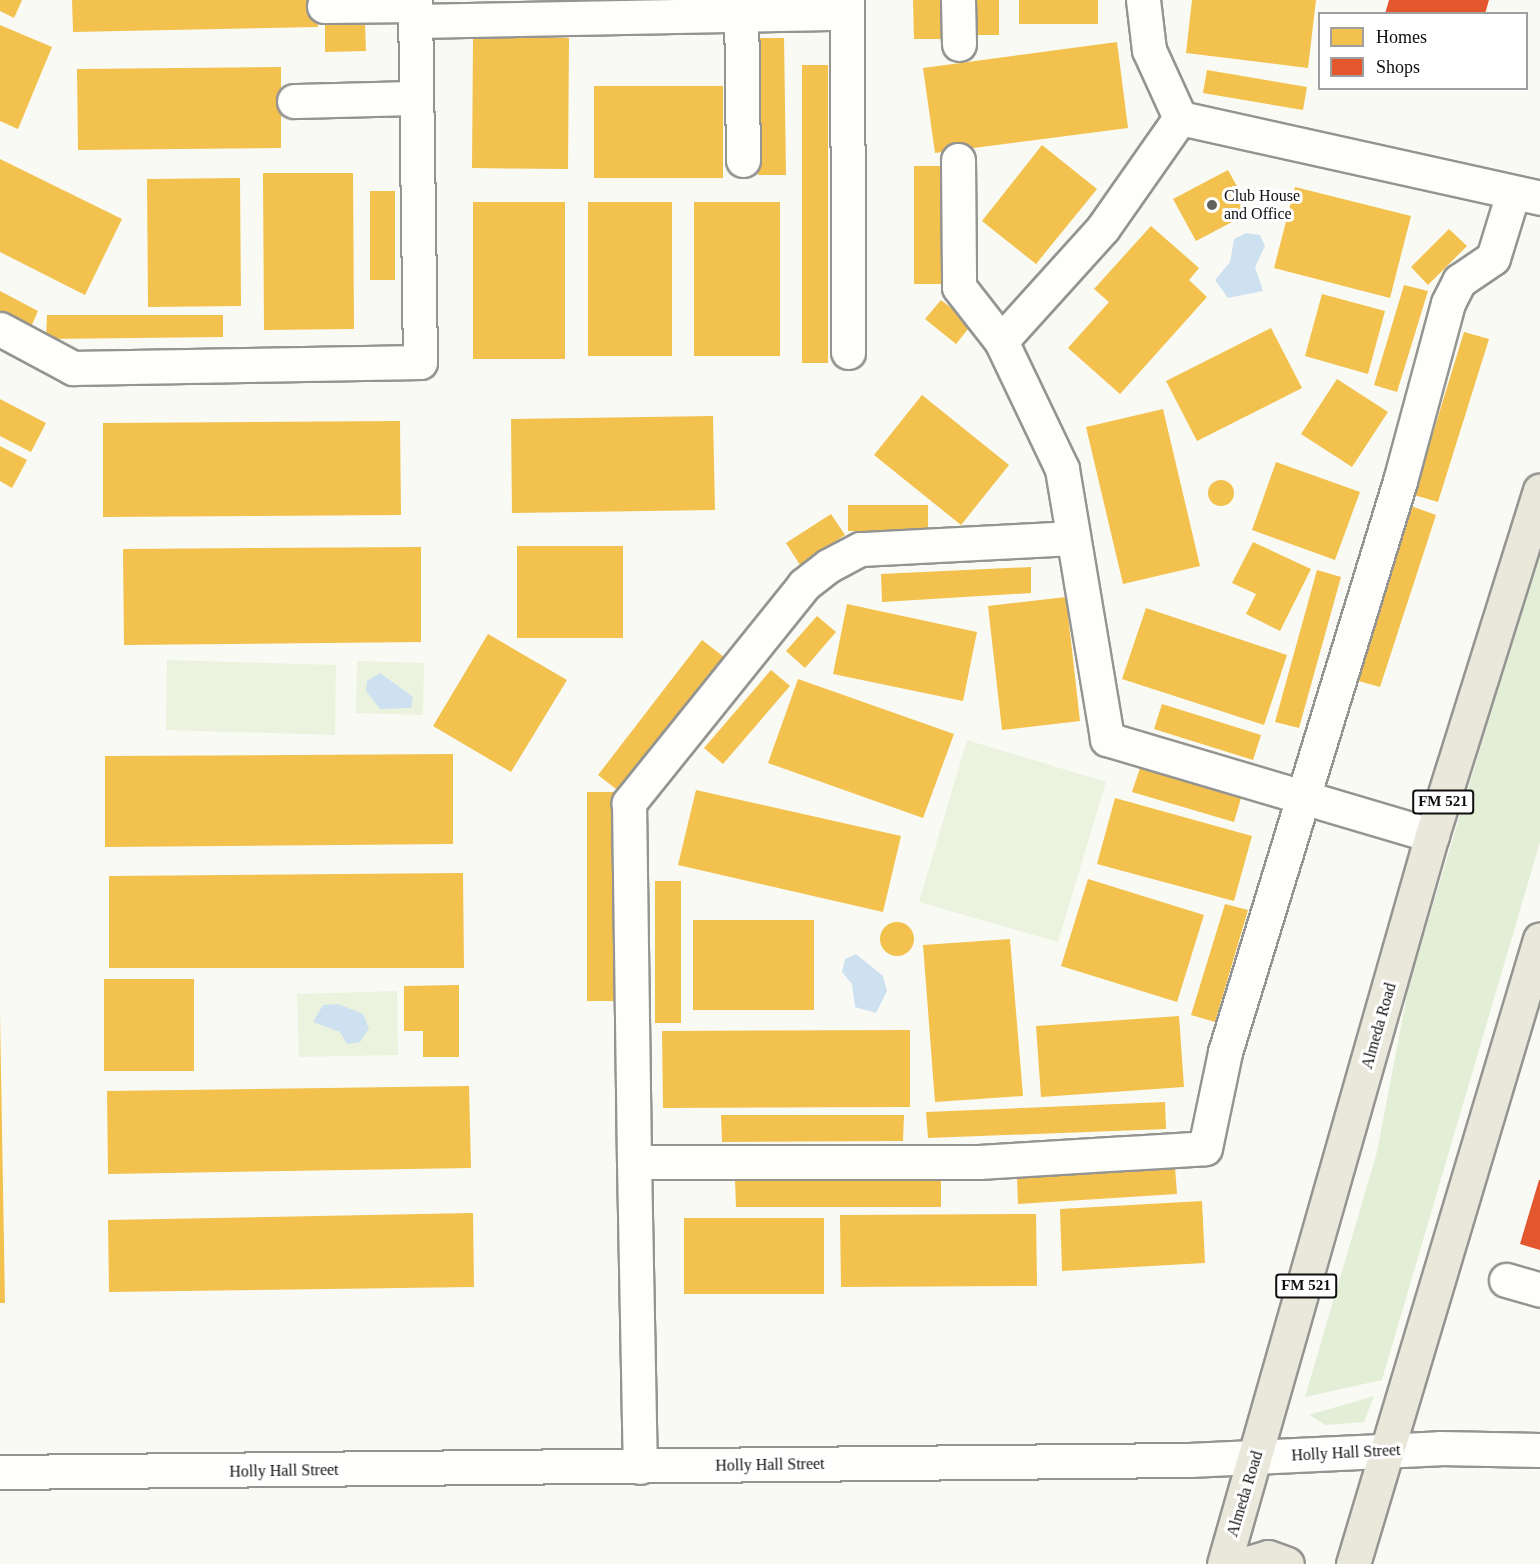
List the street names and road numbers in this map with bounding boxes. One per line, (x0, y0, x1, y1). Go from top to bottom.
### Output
road number: FM 521 (1412, 790, 1474, 814)
street label: Almeda Road (1358, 981, 1400, 1071)
road number: FM 521 (1274, 1274, 1338, 1298)
street label: Holly Hall Street (1291, 1441, 1401, 1465)
street label: Almeda Road (1223, 1449, 1267, 1539)
street label: Holly Hall Street (715, 1454, 825, 1476)
street label: Holly Hall Street (229, 1460, 339, 1482)

